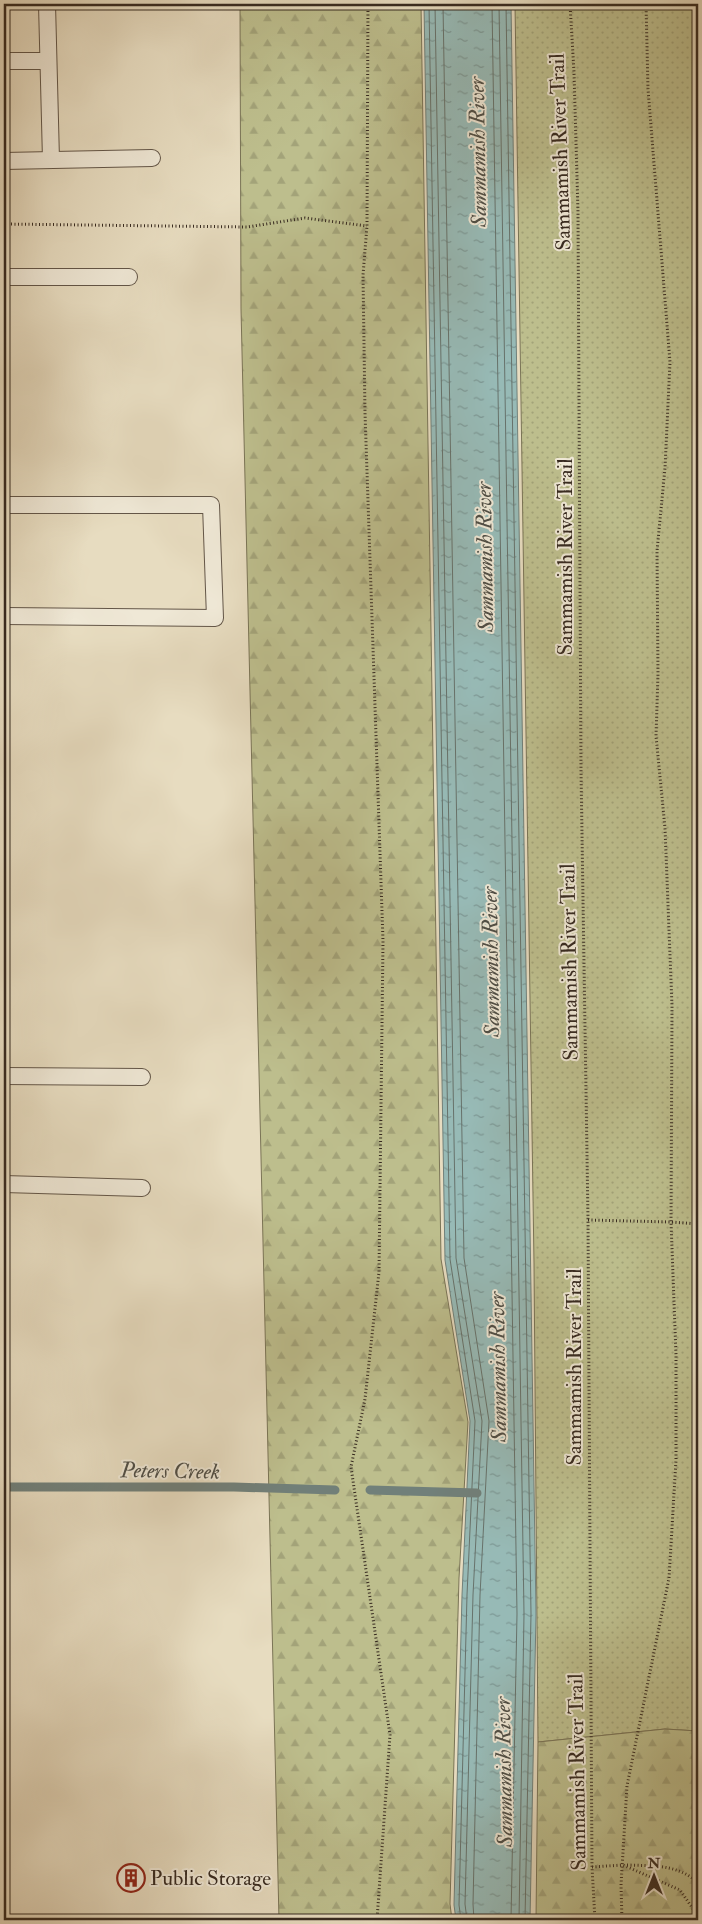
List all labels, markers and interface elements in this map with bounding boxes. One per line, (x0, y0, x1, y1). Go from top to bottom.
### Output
street label: Sammamish River Trail (544, 52, 577, 251)
water label: Sammamish River (463, 75, 493, 228)
street label: Sammamish River Trail (552, 458, 579, 656)
water label: Sammamish River (470, 480, 500, 633)
street label: Sammamish River Trail (554, 863, 585, 1061)
water label: Sammamish River (476, 885, 506, 1038)
street label: Sammamish River Trail (561, 1268, 588, 1466)
water label: Sammamish River (483, 1290, 513, 1443)
water label: Peters Creek (119, 1456, 220, 1486)
street label: Sammamish River Trail (562, 1673, 593, 1871)
water label: Sammamish River (489, 1695, 519, 1848)
north arrow (630, 1852, 680, 1902)
text: N (647, 1855, 661, 1872)
building icon: Public Storage (116, 1863, 146, 1893)
place label: Public Storage (150, 1865, 271, 1892)

